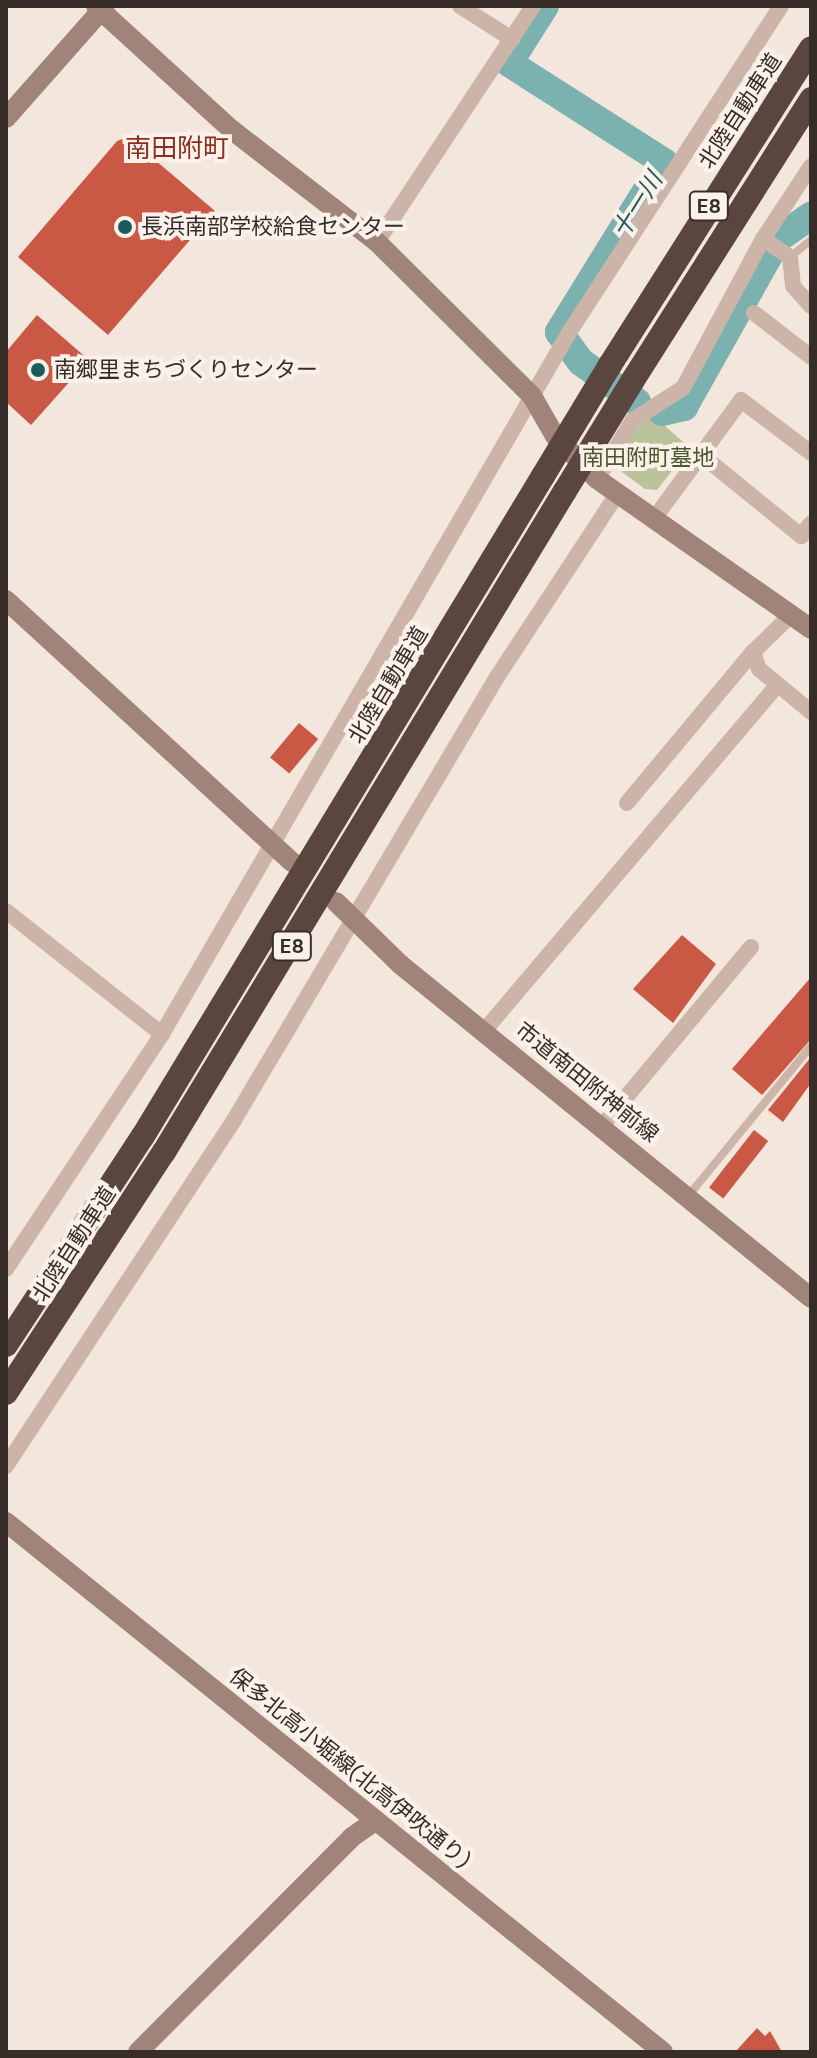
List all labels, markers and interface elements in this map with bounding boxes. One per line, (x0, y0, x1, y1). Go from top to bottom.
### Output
street label: 北陸自動車道 (693, 48, 787, 174)
district label: 南田附町 (125, 133, 229, 165)
water label: 十一川 (606, 167, 668, 243)
road number: E8 (687, 190, 731, 222)
place label: 長浜南部学校給食センター (141, 214, 405, 240)
marker: 長浜南部学校給食センター (116, 218, 134, 236)
place label: 南郷里まちづくりセンター (54, 357, 318, 383)
marker: 南郷里まちづくりセンター (29, 361, 47, 379)
park label: 南田附町墓地 (582, 445, 714, 471)
street label: 北陸自動車道 (343, 622, 433, 748)
road number: E8 (270, 930, 314, 962)
street label: 市道南田附神前線 (510, 1016, 664, 1148)
street label: 北陸自動車道 (27, 1181, 121, 1307)
street label: 保多北高小堀線(北高伊吹通り) (224, 1663, 476, 1873)

